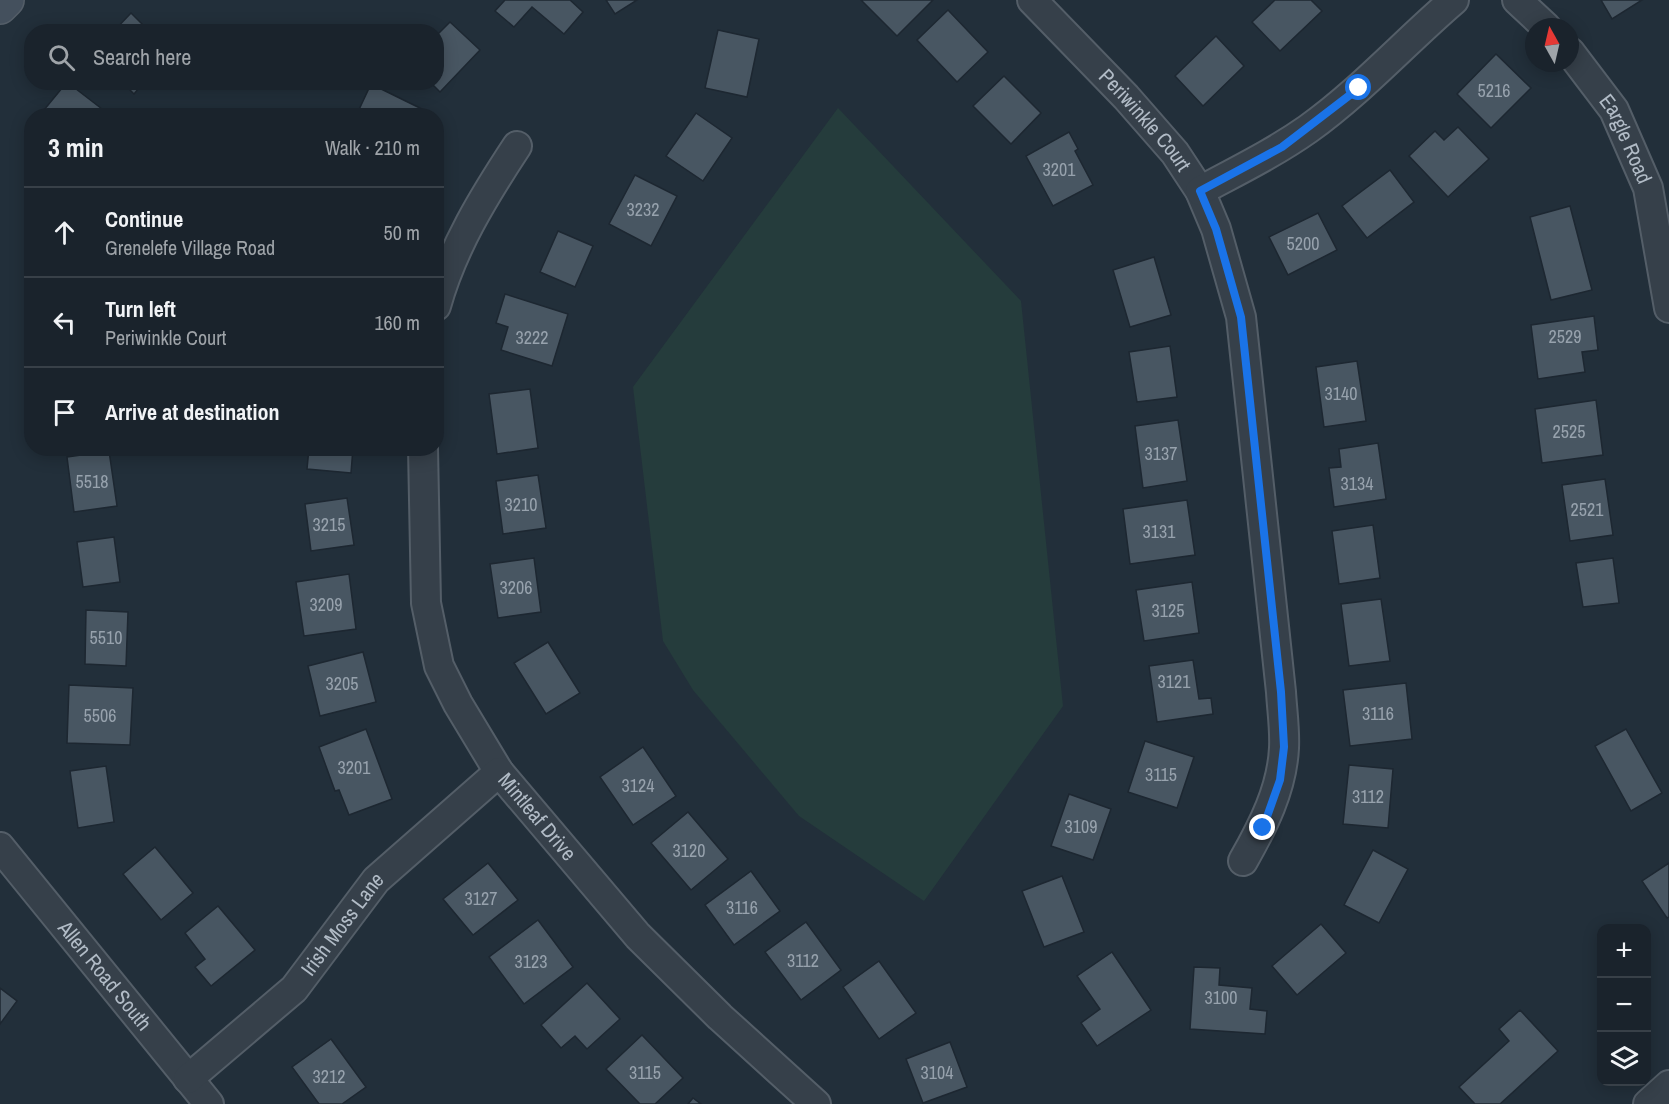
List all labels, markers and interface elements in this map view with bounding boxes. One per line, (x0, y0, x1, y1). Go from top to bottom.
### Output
north arrow (1525, 18, 1579, 72)
search box (24, 24, 444, 90)
icon: search (45, 41, 78, 74)
text: Search here (93, 42, 191, 72)
street label: Periwinkle Court (1092, 62, 1198, 177)
route start (1345, 74, 1371, 100)
house number: 5216 (1478, 78, 1510, 103)
street label: Eargle Road (1593, 88, 1659, 188)
text: 3 min (48, 130, 104, 165)
text: Walk · 210 m (325, 134, 420, 161)
house number: 3201 (1043, 157, 1076, 182)
house number: 3232 (627, 197, 659, 222)
text: Continue (105, 204, 183, 234)
icon: ahead (48, 216, 81, 249)
text: 50 m (384, 219, 420, 246)
house number: 5200 (1287, 231, 1319, 256)
text: Grenelefe Village Road (105, 234, 275, 261)
text: Turn left (105, 294, 176, 324)
icon: left (48, 306, 81, 339)
text: 160 m (374, 309, 420, 336)
text: Periwinkle Court (105, 324, 226, 351)
house number: 2529 (1549, 324, 1581, 349)
house number: 3222 (516, 325, 548, 350)
house number: 3140 (1325, 381, 1357, 406)
icon: arrive (48, 396, 81, 429)
text: Arrive at destination (105, 397, 279, 427)
house number: 2525 (1553, 419, 1585, 444)
house number: 3137 (1145, 441, 1177, 466)
house number: 5518 (76, 469, 108, 494)
house number: 3134 (1341, 471, 1373, 496)
house number: 3210 (505, 492, 537, 517)
house number: 2521 (1571, 497, 1604, 522)
house number: 3215 (313, 512, 345, 537)
house number: 3131 (1143, 519, 1176, 544)
house number: 3206 (500, 575, 532, 600)
house number: 3209 (310, 592, 342, 617)
house number: 3125 (1152, 598, 1184, 623)
house number: 5510 (90, 625, 122, 650)
house number: 3121 (1158, 669, 1191, 694)
house number: 3205 (326, 671, 358, 696)
house number: 3116 (1362, 701, 1394, 726)
house number: 5506 (84, 703, 116, 728)
house number: 3201 (338, 755, 371, 780)
house number: 3115 (1145, 762, 1177, 787)
street label: Mintleaf Drive (492, 766, 583, 867)
house number: 3124 (622, 773, 654, 798)
house number: 3112 (1352, 784, 1384, 809)
house number: 3109 (1065, 814, 1097, 839)
route end (1249, 814, 1275, 840)
house number: 3120 (673, 838, 705, 863)
street label: Irish Moss Lane (294, 865, 390, 982)
house number: 3127 (465, 886, 497, 911)
house number: 3116 (726, 895, 758, 920)
street label: Allen Road South (51, 914, 159, 1037)
map controls (1597, 924, 1651, 1086)
button: + (1597, 924, 1651, 978)
house number: 3112 (787, 948, 819, 973)
house number: 3123 (515, 949, 547, 974)
button: − (1597, 978, 1651, 1032)
house number: 3100 (1205, 985, 1237, 1010)
button: layers (1597, 1032, 1651, 1086)
house number: 3115 (629, 1060, 661, 1085)
house number: 3104 (921, 1060, 953, 1085)
house number: 3212 (313, 1064, 345, 1089)

